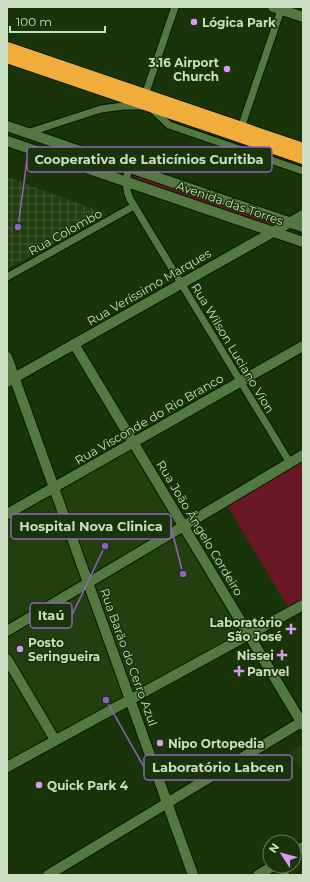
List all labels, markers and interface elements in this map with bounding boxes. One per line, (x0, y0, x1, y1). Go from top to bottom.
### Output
scale bar (10, 8, 105, 34)
text: 100 m (16, 14, 52, 29)
place label: Lógica Park (202, 15, 276, 30)
marker: Lógica Park (189, 17, 199, 27)
place label: 3.16 Airport Church (148, 55, 220, 84)
marker: 3.16 Airport Church (222, 64, 232, 74)
callout: Cooperativa de Laticínios Curitiba (27, 147, 272, 172)
text: Cooperativa de Laticínios Curitiba (34, 151, 264, 167)
street label: Avenida das Torres (175, 178, 286, 228)
street label: Rua Colombo (26, 206, 104, 258)
street label: Rua Veríssimo Marques (84, 245, 214, 329)
street label: Rua Wilson Luciano Vion (188, 280, 278, 416)
street label: Rua Visconde do Rio Branco (72, 370, 226, 468)
street label: Rua João Ângelo Cordeiro (154, 457, 246, 599)
callout: Hospital Nova Clinica (11, 514, 171, 539)
text: Hospital Nova Clinica (19, 518, 163, 534)
street label: Rua Barão do Cerro Azul (97, 586, 161, 728)
callout: Itaú (30, 603, 72, 628)
text: Itaú (38, 607, 64, 623)
place label: Laboratório São José (210, 615, 282, 644)
marker: Laboratório São José (285, 623, 297, 635)
place label: Posto Seringueira (28, 635, 100, 664)
marker: Posto Seringueira (15, 644, 25, 654)
place label: Nissei (237, 648, 274, 663)
marker: Nissei (277, 650, 287, 660)
place label: Panvel (247, 664, 289, 679)
marker: Panvel (234, 666, 244, 676)
place label: Nipo Ortopedia (168, 736, 264, 751)
marker: Nipo Ortopedia (155, 738, 165, 748)
callout: Laboratório Labcen (144, 755, 292, 780)
text: Laboratório Labcen (152, 759, 284, 775)
place label: Quick Park 4 (47, 778, 129, 793)
marker: Quick Park 4 (34, 780, 44, 790)
north arrow (262, 834, 302, 874)
text: N (266, 840, 282, 856)

